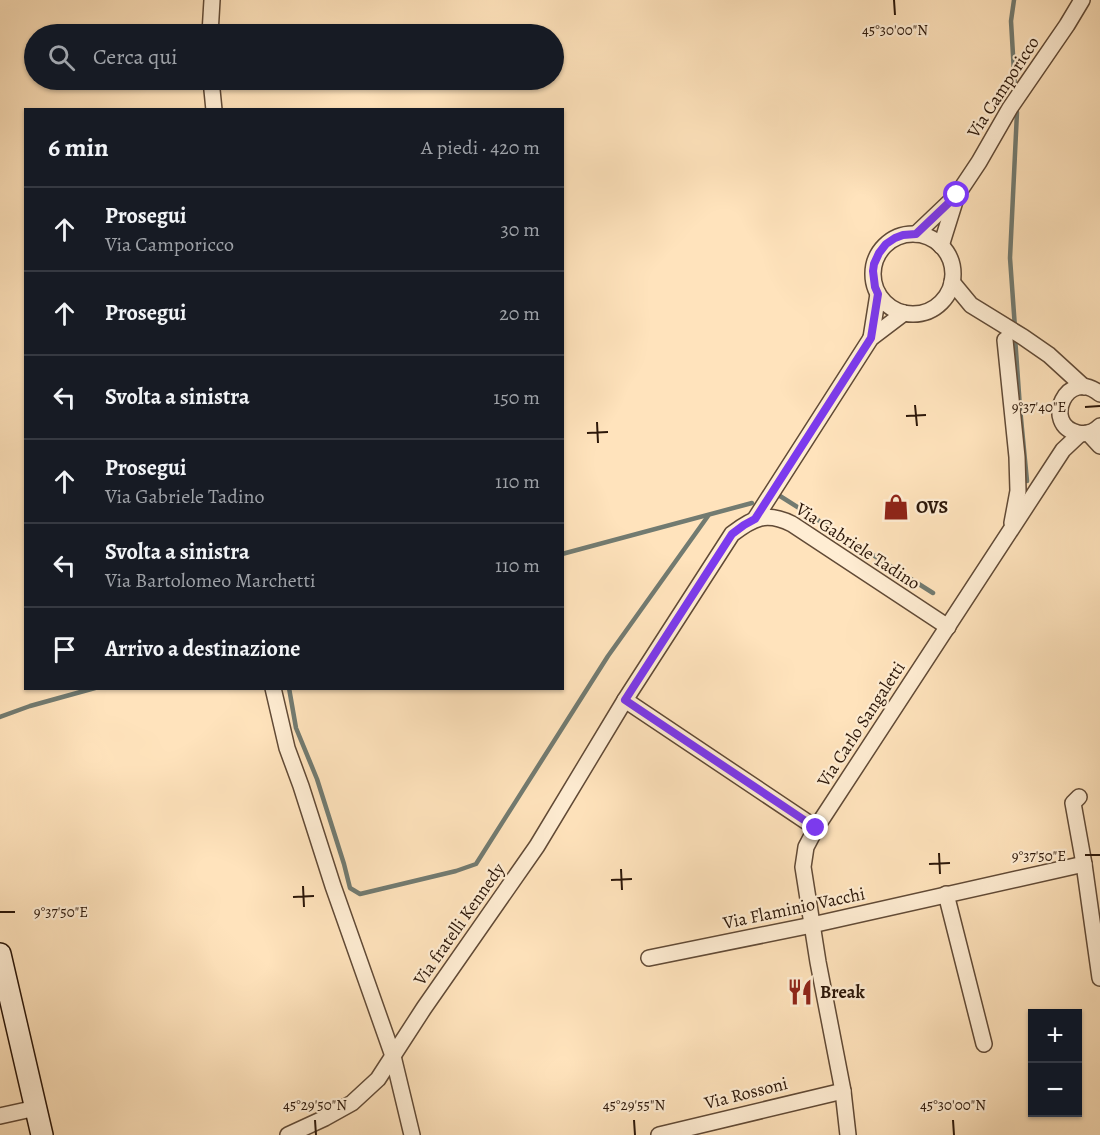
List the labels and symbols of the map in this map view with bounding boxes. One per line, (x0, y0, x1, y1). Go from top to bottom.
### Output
text: 45°30'00"N (862, 20, 928, 40)
street label: Via Camporicco (961, 32, 1045, 143)
route start (943, 181, 969, 207)
text: 9°37'40"E (1012, 397, 1066, 417)
shop icon: OVS (881, 492, 911, 522)
place label: OVS (916, 495, 948, 519)
street label: Via Gabriele Tadino (790, 496, 925, 595)
street label: Via Carlo Sangaletti (811, 657, 910, 792)
route end (802, 814, 828, 840)
text: 9°37'50"E (1012, 846, 1066, 866)
street label: Via fratelli Kennedy (407, 857, 511, 991)
street label: Via Flaminio Vacchi (720, 881, 867, 935)
text: 9°37'50"E (34, 902, 88, 922)
restaurant icon: Break (785, 977, 815, 1007)
place label: Break (820, 980, 865, 1004)
street label: Via Rossoni (701, 1071, 790, 1115)
text: 45°29'50"N (283, 1095, 347, 1115)
text: 45°29'55"N (603, 1095, 665, 1115)
text: 45°30'00"N (920, 1095, 986, 1115)

